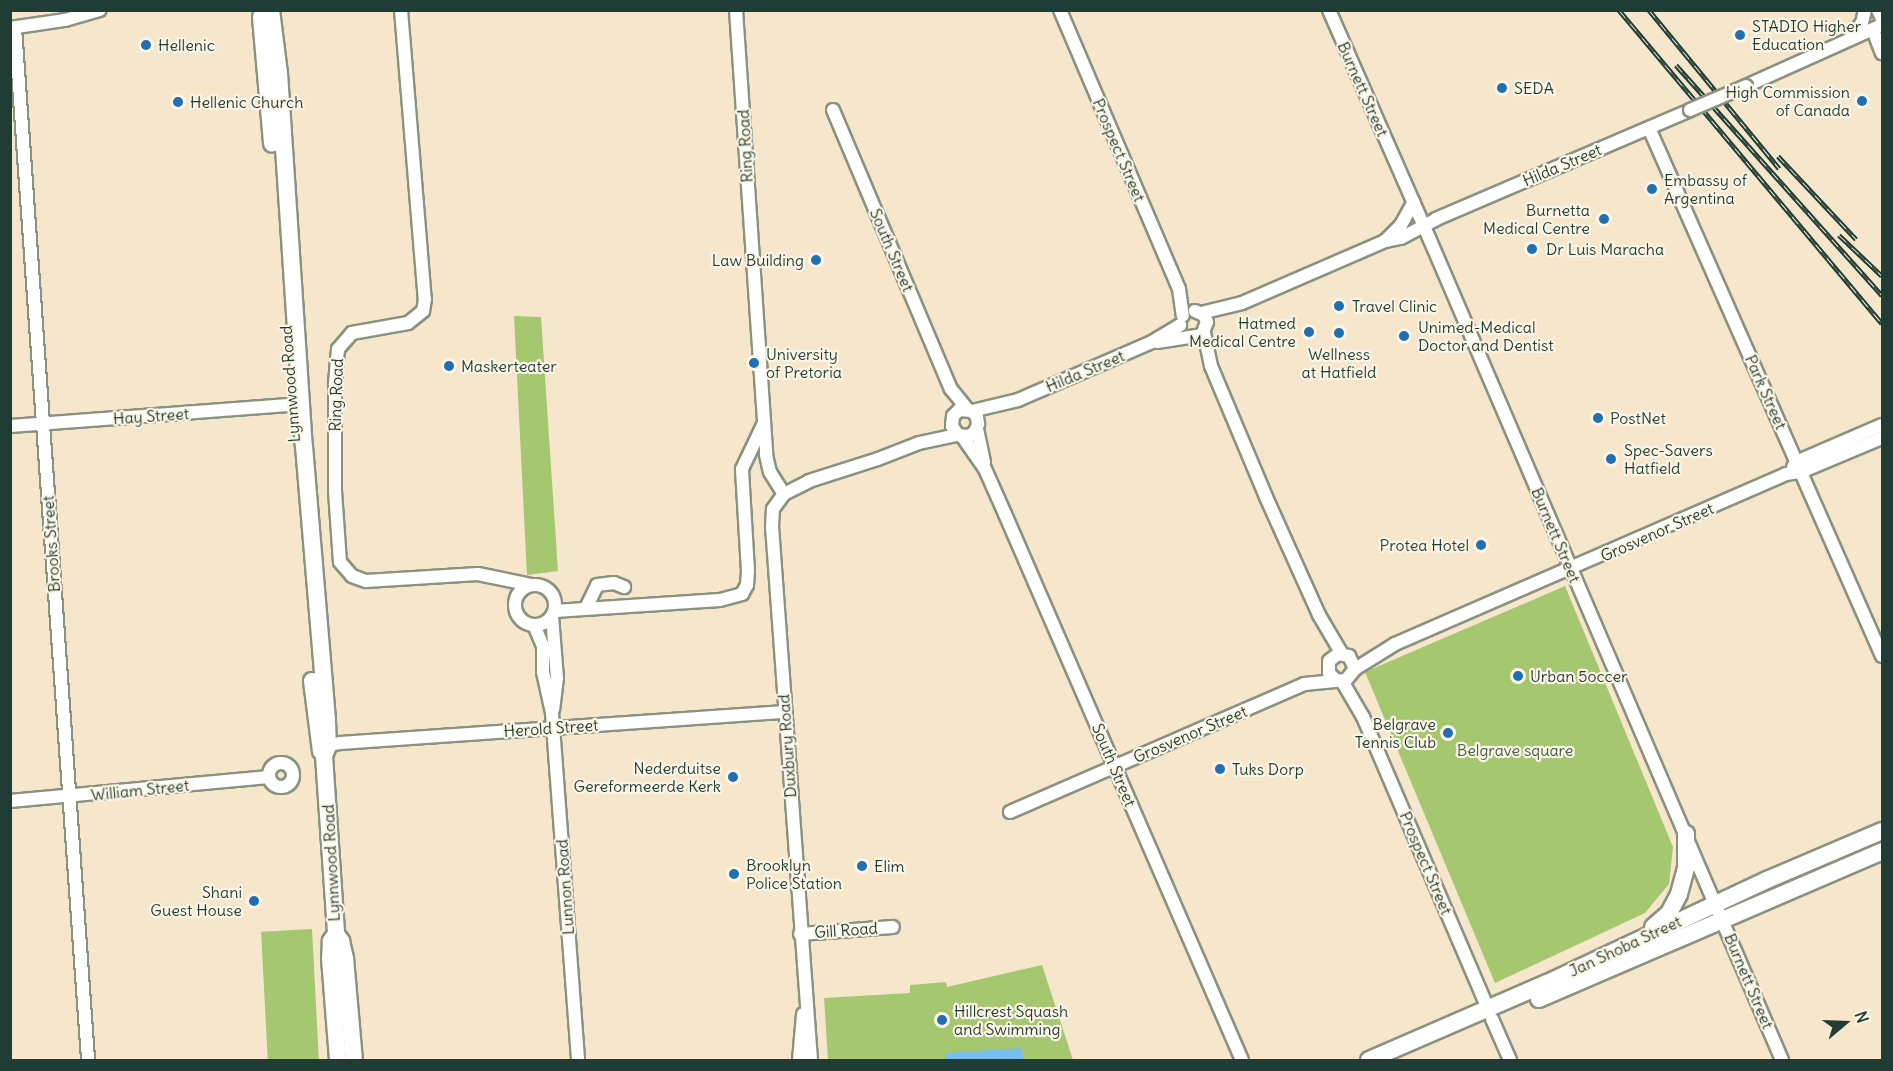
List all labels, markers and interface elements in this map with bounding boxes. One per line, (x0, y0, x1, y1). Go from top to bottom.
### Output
place label: STADIO Higher Education (1752, 16, 1861, 54)
marker: STADIO Higher Education (1733, 28, 1747, 42)
place label: Hellenic (158, 35, 215, 55)
marker: Hellenic (139, 38, 153, 52)
street label: Burnett Street (1334, 39, 1392, 139)
place label: SEDA (1514, 78, 1554, 98)
marker: SEDA (1495, 81, 1509, 95)
place label: High Commission of Canada (1726, 82, 1850, 120)
place label: Hellenic Church (190, 92, 303, 112)
marker: High Commission of Canada (1855, 94, 1869, 108)
marker: Hellenic Church (171, 95, 185, 109)
street label: Prospect Street (1089, 96, 1149, 204)
street label: Ring Road (733, 109, 757, 183)
street label: Hilda Street (1520, 140, 1604, 190)
place label: Embassy of Argentina (1664, 170, 1747, 208)
marker: Embassy of Argentina (1645, 182, 1659, 196)
place label: Burnetta Medical Centre (1483, 200, 1590, 238)
street label: South Street (866, 206, 918, 294)
marker: Burnetta Medical Centre (1595, 210, 1613, 228)
place label: Dr Luis Maracha (1546, 239, 1664, 259)
marker: Dr Luis Maracha (1523, 240, 1541, 258)
place label: Law Building (712, 250, 804, 270)
marker: Law Building (809, 253, 823, 267)
place label: Travel Clinic (1352, 296, 1437, 316)
marker: Travel Clinic (1330, 297, 1348, 315)
place label: Hatmed Medical Centre (1189, 313, 1296, 351)
place label: Unimed-Medical Doctor and Dentist (1418, 317, 1554, 355)
marker: Hatmed Medical Centre (1300, 323, 1318, 341)
marker: Wellness at Hatfield (1330, 324, 1348, 342)
street label: Lynnwood Road (276, 325, 304, 443)
marker: Unimed-Medical Doctor and Dentist (1395, 327, 1413, 345)
place label: University of Pretoria (766, 344, 842, 382)
place label: Wellness at Hatfield (1302, 344, 1376, 382)
street label: Hilda Street (1043, 346, 1127, 396)
street label: Park Street (1741, 352, 1791, 432)
place label: Maskerteater (461, 356, 557, 376)
marker: University of Pretoria (747, 356, 761, 370)
street label: Ring Road (325, 358, 347, 432)
marker: Maskerteater (442, 359, 456, 373)
street label: Hay Street (112, 404, 190, 428)
place label: PostNet (1610, 408, 1666, 428)
marker: PostNet (1591, 411, 1605, 425)
place label: Spec-Savers Hatfield (1624, 440, 1713, 478)
marker: Spec-Savers Hatfield (1602, 450, 1620, 468)
street label: Burnett Street (1527, 485, 1585, 585)
street label: Brooks Street (38, 495, 64, 593)
street label: Grosvenor Street (1597, 498, 1717, 566)
place label: Protea Hotel (1380, 535, 1469, 555)
marker: Protea Hotel (1474, 538, 1488, 552)
place label: Urban 5occer (1530, 666, 1628, 686)
marker: Urban 5occer (1511, 669, 1525, 683)
street label: Duxbury Road (774, 694, 800, 798)
street label: Grosvenor Street (1130, 701, 1250, 767)
place label: Belgrave Tennis Club (1355, 714, 1436, 752)
street label: Herold Street (503, 715, 599, 741)
street label: South Street (1088, 721, 1140, 809)
marker: Belgrave Tennis Club (1441, 726, 1455, 740)
park label: Belgrave square (1457, 740, 1573, 760)
place label: Nederduitse Gereformeerde Kerk (573, 758, 721, 796)
place label: Tuks Dorp (1232, 759, 1304, 779)
marker: Tuks Dorp (1213, 762, 1227, 776)
marker: Nederduitse Gereformeerde Kerk (726, 770, 740, 784)
street label: William Street (90, 775, 190, 805)
street label: Lynnwood Road (318, 804, 344, 922)
street label: Prospect Street (1396, 809, 1456, 917)
street label: Lunnon Road (552, 838, 578, 936)
place label: Brooklyn Police Station (746, 855, 842, 893)
place label: Elim (874, 856, 905, 876)
marker: Elim (855, 859, 869, 873)
marker: Brooklyn Police Station (727, 867, 741, 881)
place label: Shani Guest House (150, 882, 242, 920)
marker: Shani Guest House (247, 894, 261, 908)
street label: Jan Shoba Street (1566, 912, 1684, 980)
street label: Gill Road (814, 918, 878, 942)
street label: Burnett Street (1720, 931, 1778, 1031)
north arrow (1815, 993, 1875, 1053)
place label: Hillcrest Squash and Swimming (954, 1001, 1068, 1039)
text: N (1851, 1009, 1873, 1026)
marker: Hillcrest Squash and Swimming (935, 1013, 949, 1027)

